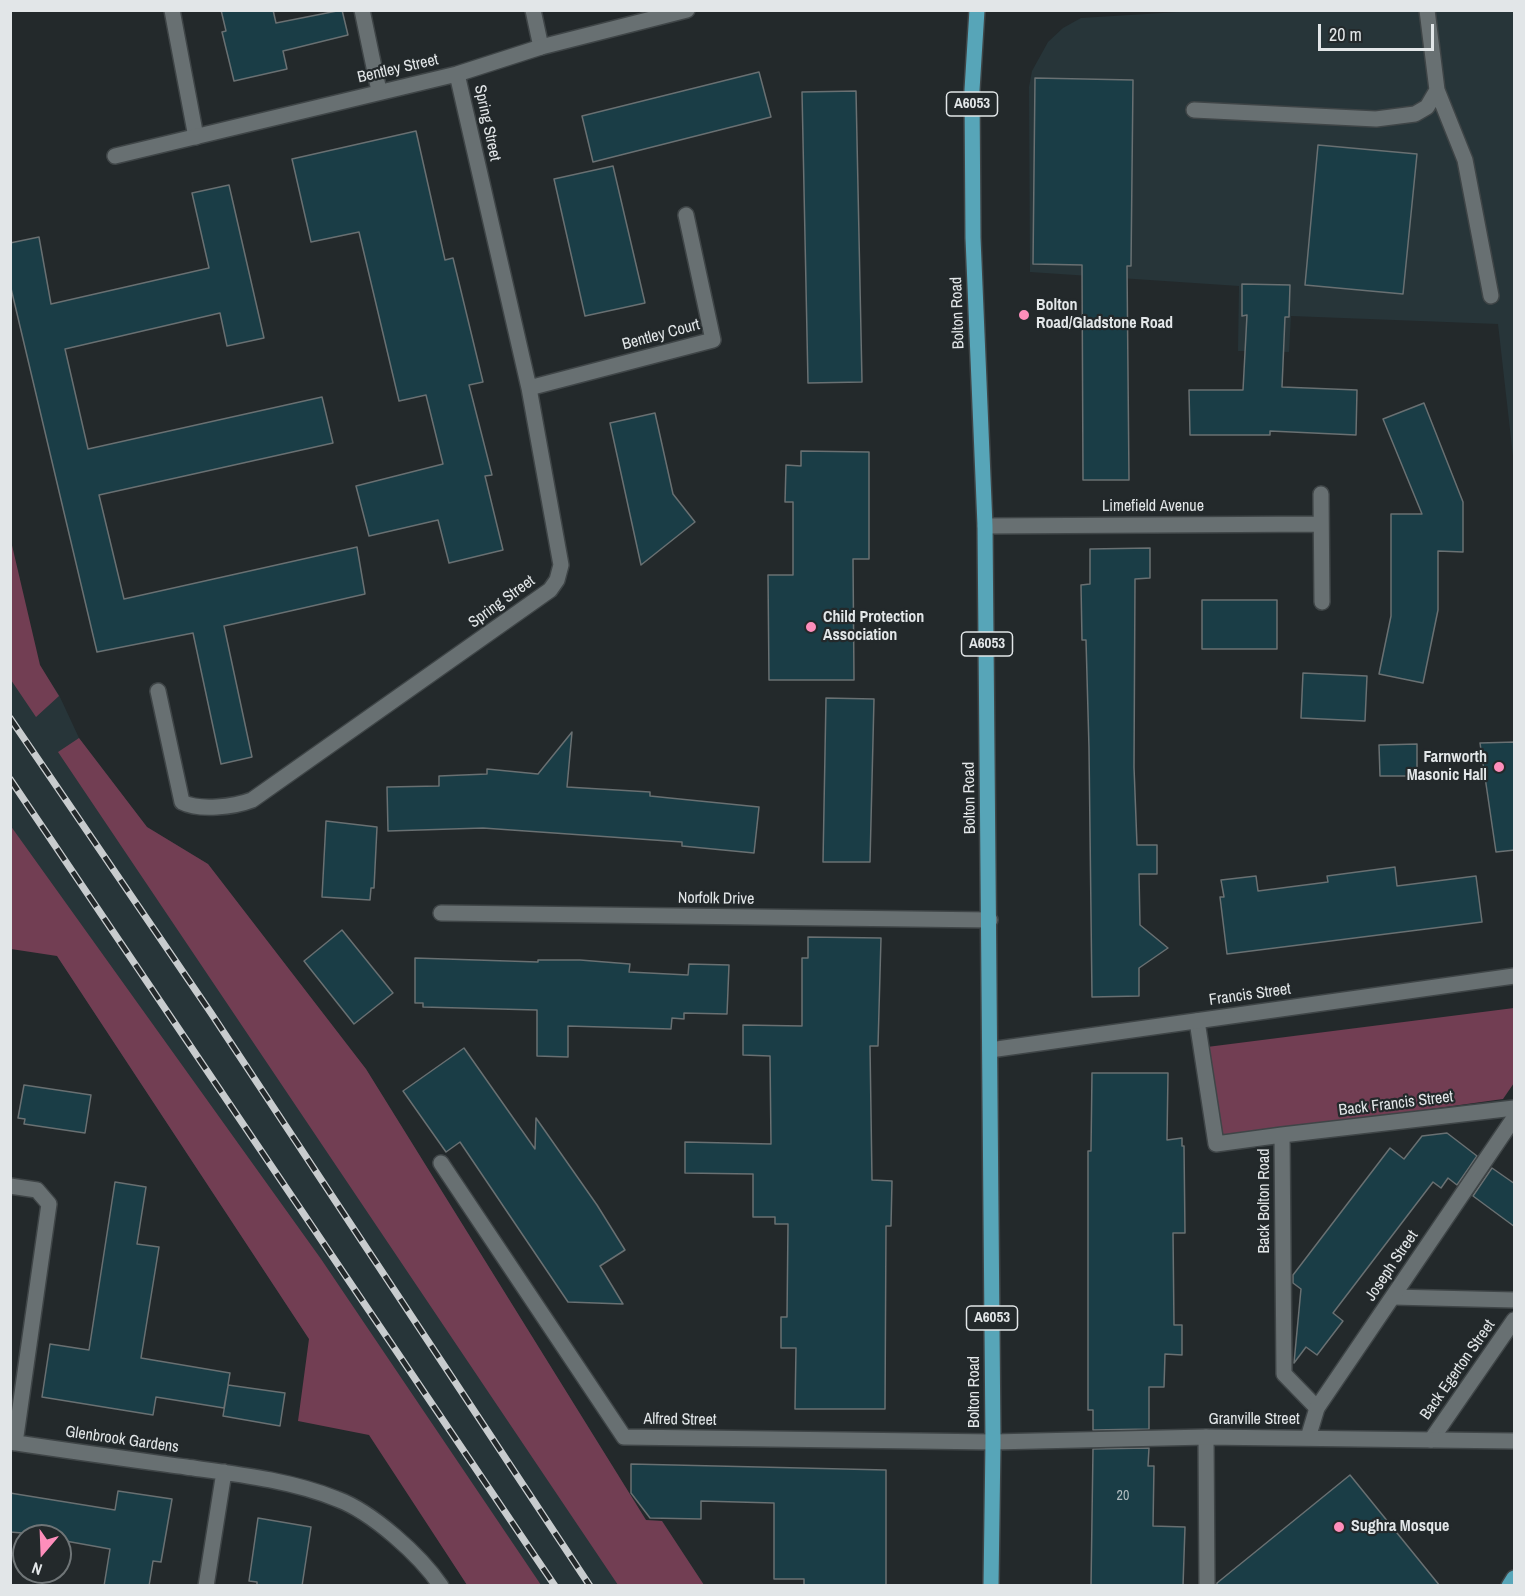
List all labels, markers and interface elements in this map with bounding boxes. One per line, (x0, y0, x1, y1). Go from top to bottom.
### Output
scale bar (1321, 12, 1436, 50)
text: 20 m (1329, 22, 1362, 47)
street label: Bentley Street (356, 50, 440, 88)
street label: Spring Street (470, 83, 504, 163)
road number: A6053 (946, 92, 998, 116)
street label: Bolton Road (947, 277, 969, 349)
place label: Bolton Road/Gladstone Road (1036, 296, 1173, 334)
marker: Bolton Road/Gladstone Road (1017, 308, 1031, 322)
street label: Bentley Court (620, 315, 702, 355)
street label: Limefield Avenue (1102, 497, 1204, 517)
street label: Spring Street (465, 572, 539, 632)
place label: Child Protection Association (823, 608, 924, 646)
marker: Child Protection Association (804, 620, 818, 634)
road number: A6053 (962, 632, 1012, 656)
place label: Farnworth Masonic Hall (1407, 748, 1487, 786)
marker: Farnworth Masonic Hall (1492, 760, 1506, 774)
street label: Bolton Road (960, 762, 980, 834)
street label: Norfolk Drive (678, 889, 754, 909)
street label: Francis Street (1208, 980, 1292, 1010)
street label: Back Francis Street (1338, 1087, 1454, 1121)
street label: Back Bolton Road (1255, 1148, 1275, 1254)
street label: Joseph Street (1361, 1227, 1423, 1305)
road number: A6053 (966, 1306, 1018, 1330)
street label: Back Egerton Street (1416, 1316, 1500, 1424)
street label: Bolton Road (965, 1356, 985, 1428)
street label: Alfred Street (643, 1410, 717, 1430)
street label: Granville Street (1208, 1410, 1300, 1430)
street label: Glenbrook Gardens (64, 1423, 180, 1457)
house number: 20 (1117, 1488, 1129, 1504)
place label: Sughra Mosque (1351, 1517, 1449, 1537)
marker: Sughra Mosque (1332, 1520, 1346, 1534)
north arrow (12, 1524, 72, 1584)
text: N (29, 1557, 45, 1581)

